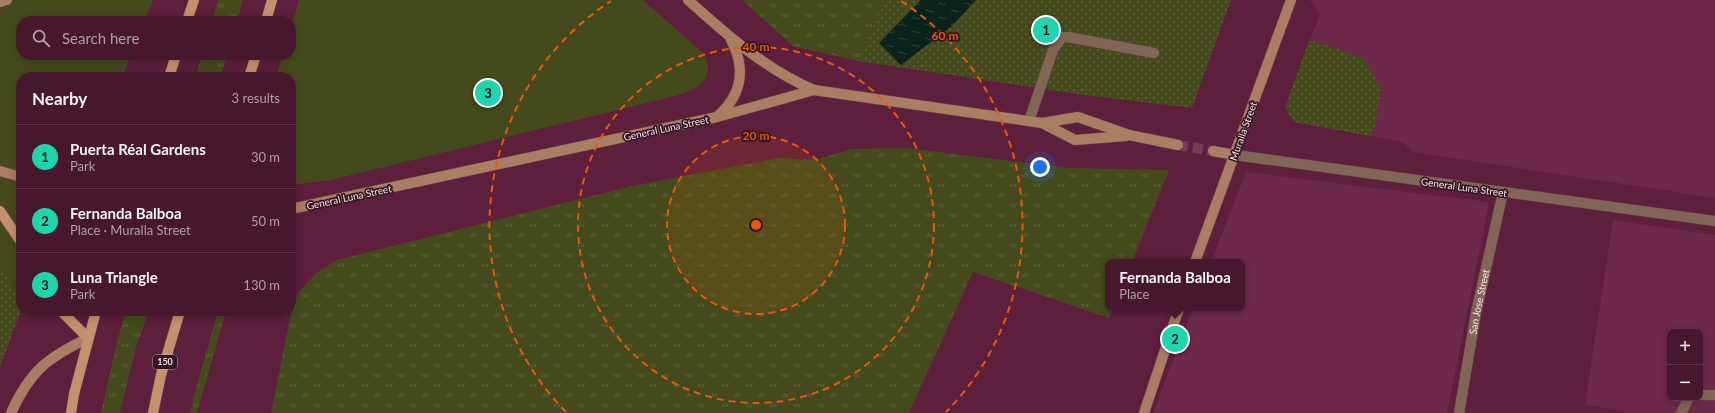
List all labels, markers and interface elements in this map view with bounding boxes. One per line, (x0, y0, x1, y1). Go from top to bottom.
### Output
pin: 1 (1033, 15, 1059, 45)
search box (16, 16, 296, 60)
icon: search (30, 27, 52, 49)
text: 60 m (932, 28, 958, 43)
text: Search here (62, 29, 139, 47)
text: 40 m (743, 39, 769, 54)
pin: 3 (475, 78, 501, 108)
text: Nearby (32, 88, 87, 109)
text: 3 results (232, 90, 280, 106)
street label: Muralla Street (1227, 99, 1259, 162)
street label: General Luna Street (622, 113, 710, 143)
text: 20 m (743, 128, 769, 143)
text: Puerta Réal Gardens (70, 140, 206, 158)
text: 1 (41, 149, 49, 165)
text: 30 m (251, 149, 280, 165)
your location (1030, 157, 1050, 177)
text: Park (70, 158, 95, 174)
street label: General Luna Street (1420, 175, 1508, 199)
street label: General Luna Street (305, 182, 393, 212)
text: Fernanda Balboa (70, 204, 182, 222)
text: 2 (41, 213, 49, 229)
text: 50 m (251, 213, 280, 229)
centre of rings (749, 218, 763, 232)
text: Place · Muralla Street (70, 222, 191, 238)
popup (1105, 259, 1245, 311)
text: Luna Triangle (70, 268, 158, 286)
text: Fernanda Balboa (1119, 268, 1231, 286)
street label: San Jose Street (1466, 268, 1492, 335)
text: 3 (41, 277, 49, 293)
text: 130 m (243, 277, 280, 293)
text: Park (70, 286, 95, 302)
text: Place (1119, 286, 1149, 302)
pin: 2 (1162, 324, 1188, 354)
map controls (1667, 329, 1703, 401)
button: + (1667, 329, 1703, 365)
road number: 150 (153, 355, 177, 369)
button: − (1667, 365, 1703, 401)

